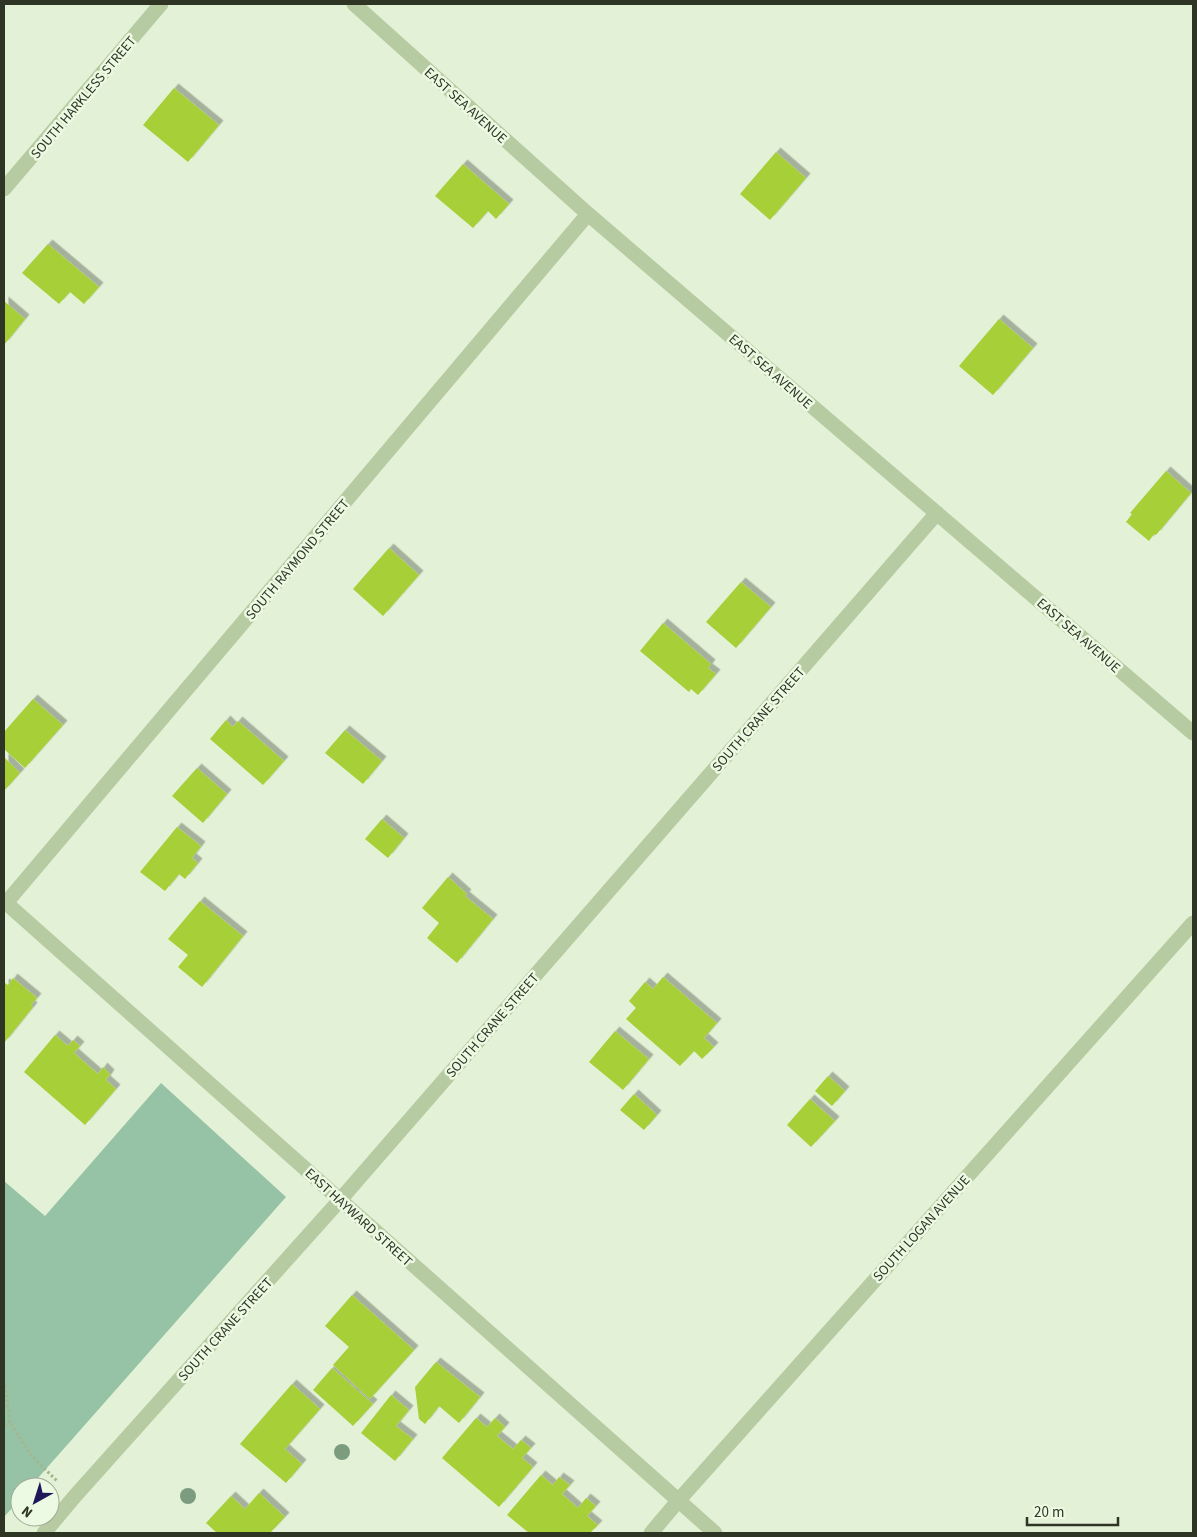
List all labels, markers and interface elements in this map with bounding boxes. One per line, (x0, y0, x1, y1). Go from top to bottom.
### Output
street label: SOUTH HARKLESS STREET (26, 32, 141, 163)
street label: EAST SEA AVENUE (420, 63, 511, 148)
street label: EAST SEA AVENUE (724, 330, 817, 414)
street label: SOUTH RAYMOND STREET (241, 495, 355, 624)
street label: EAST SEA AVENUE (1032, 594, 1125, 678)
street label: SOUTH CRANE STREET (708, 663, 810, 776)
street label: SOUTH CRANE STREET (442, 969, 544, 1082)
street label: EAST HAYWARD STREET (300, 1164, 417, 1272)
street label: SOUTH LOGAN AVENUE (869, 1171, 975, 1286)
street label: SOUTH CRANE STREET (174, 1273, 278, 1386)
north arrow (10, 1477, 60, 1527)
scale bar (1027, 1494, 1118, 1526)
text: N (18, 1501, 37, 1522)
text: 20 m (1034, 1502, 1064, 1523)

